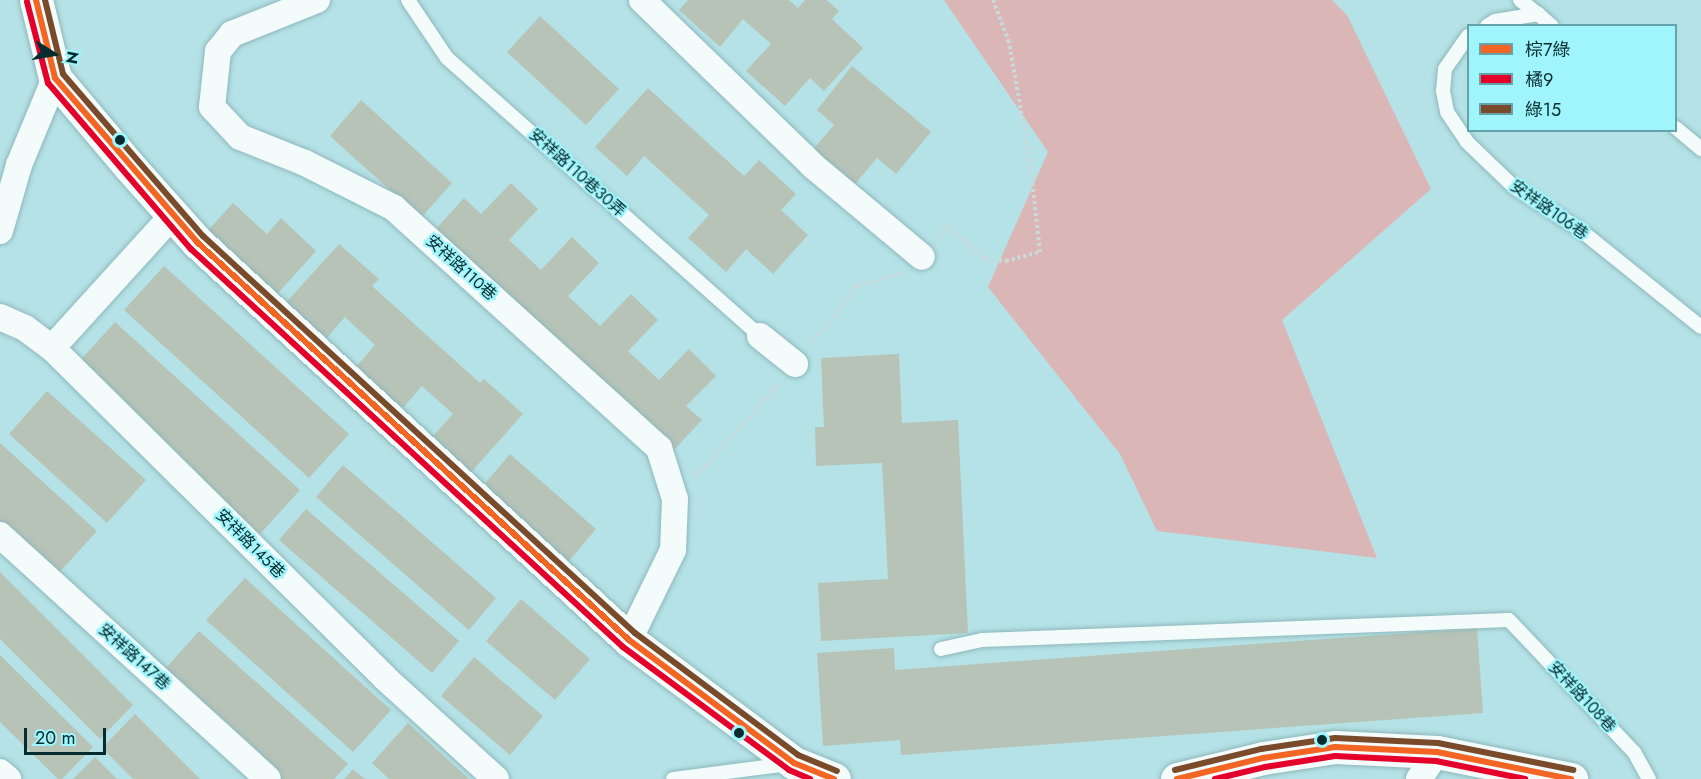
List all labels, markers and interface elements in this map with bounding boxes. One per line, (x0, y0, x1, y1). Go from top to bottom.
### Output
north arrow (24, 24, 84, 84)
legend (1467, 24, 1677, 132)
text: 棕7綠 (1525, 37, 1570, 63)
text: N (60, 49, 85, 66)
text: 橘9 (1525, 67, 1553, 93)
text: 綠15 (1525, 97, 1561, 123)
street label: 安祥路110巷30弄 (525, 125, 629, 221)
unlabelled marker (114, 134, 126, 146)
street label: 安祥路106巷 (1507, 176, 1591, 244)
street label: 安祥路110巷 (422, 231, 500, 305)
street label: 安祥路145巷 (212, 506, 288, 582)
street label: 安祥路147巷 (95, 620, 173, 694)
street label: 安祥路108巷 (1544, 658, 1620, 736)
scale bar (27, 716, 110, 754)
text: 20 m (35, 725, 75, 751)
unlabelled marker (733, 727, 745, 739)
unlabelled marker (1316, 734, 1328, 746)

